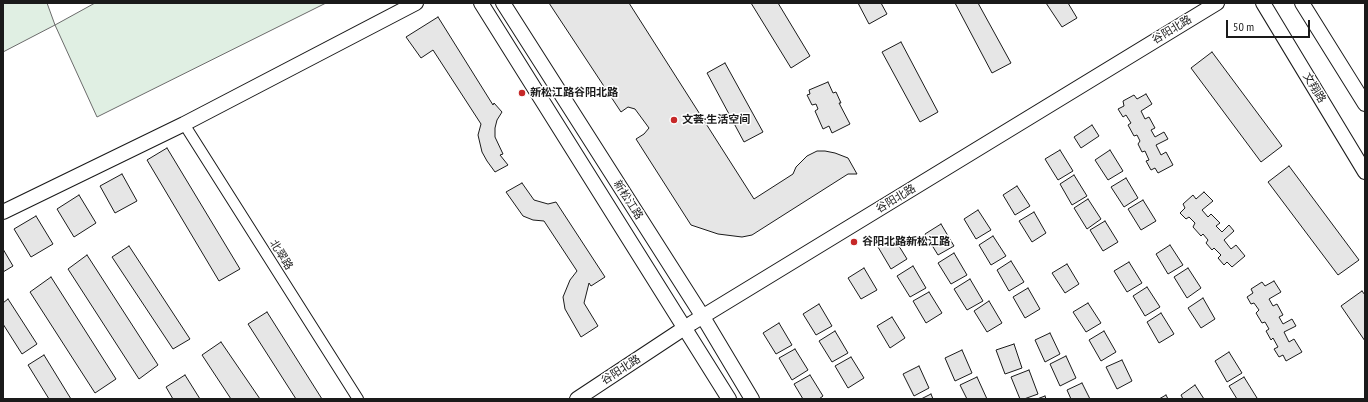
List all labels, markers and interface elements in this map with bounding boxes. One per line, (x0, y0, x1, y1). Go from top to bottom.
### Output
scale bar (1228, 12, 1312, 38)
street label: 谷阳北路 (1150, 13, 1194, 47)
text: 50 m (1233, 19, 1254, 34)
street label: 文翔路 (1300, 70, 1328, 106)
place label: 新松江路谷阳北路 (530, 86, 618, 100)
marker: 新松江路谷阳北路 (517, 88, 527, 98)
place label: 文荟·生活空间 (682, 113, 750, 127)
marker: 文荟·生活空间 (669, 115, 679, 125)
street label: 新松江路 (610, 178, 646, 222)
street label: 谷阳北路 (874, 182, 918, 216)
place label: 谷阳北路新松江路 (862, 235, 950, 249)
marker: 谷阳北路新松江路 (849, 237, 859, 247)
street label: 北翠路 (267, 238, 295, 272)
street label: 谷阳北路 (599, 352, 643, 388)

